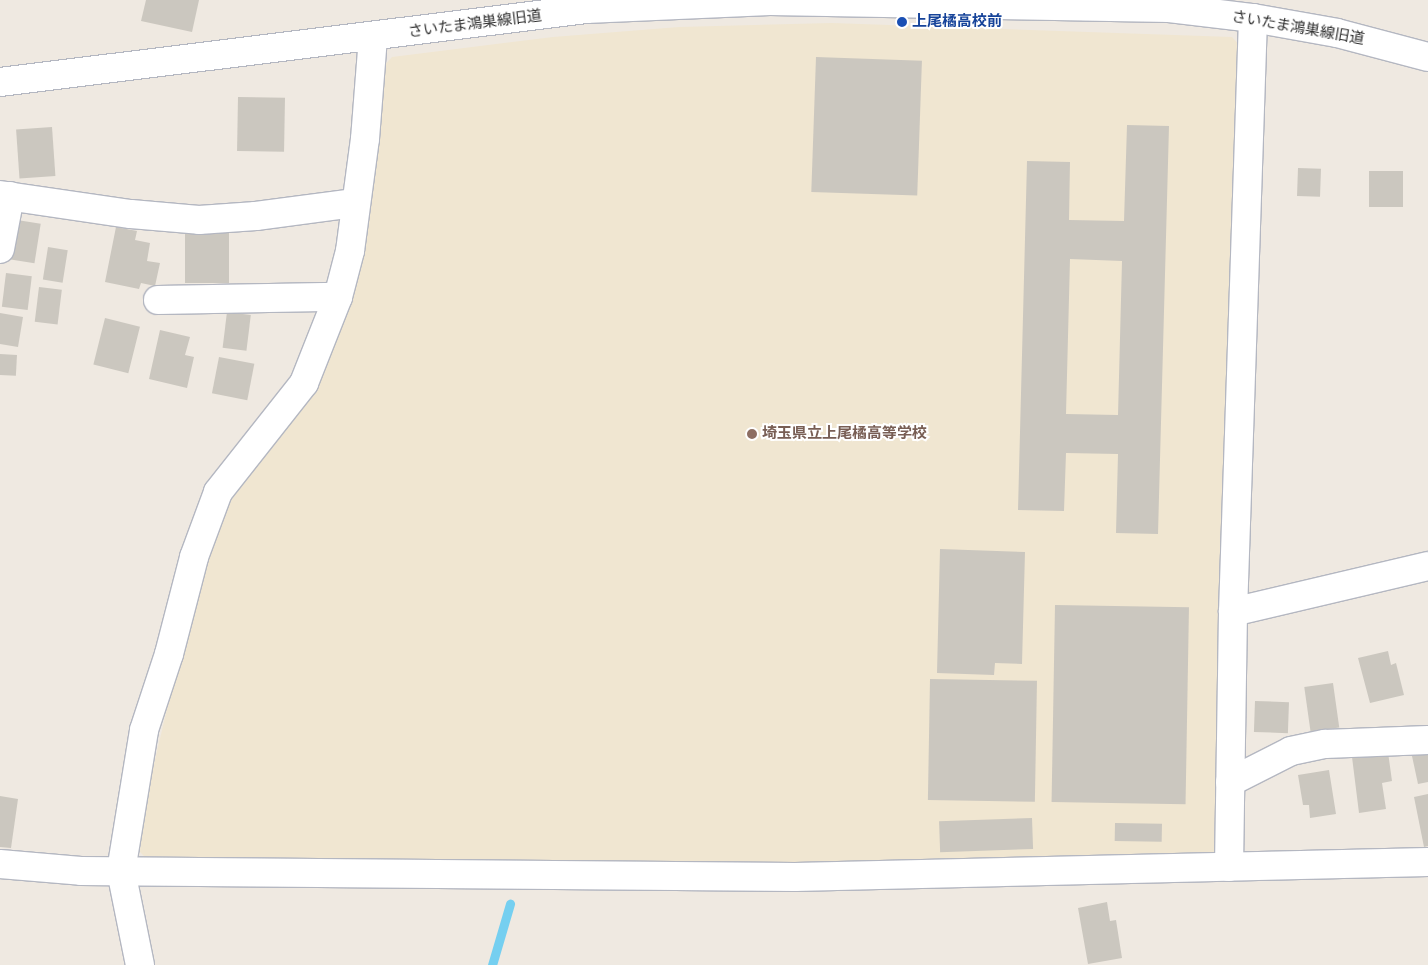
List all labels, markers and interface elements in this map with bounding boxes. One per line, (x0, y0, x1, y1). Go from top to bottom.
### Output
street label: さいたま鴻巣線旧道 (407, 7, 543, 41)
street label: さいたま鴻巣線旧道 (1230, 7, 1366, 49)
place label: 上尾橘高校前 (912, 13, 1002, 31)
marker: 上尾橘高校前 (896, 16, 908, 28)
place label: 埼玉県立上尾橘高等学校 (762, 425, 927, 443)
marker: 埼玉県立上尾橘高等学校 (746, 428, 758, 440)

